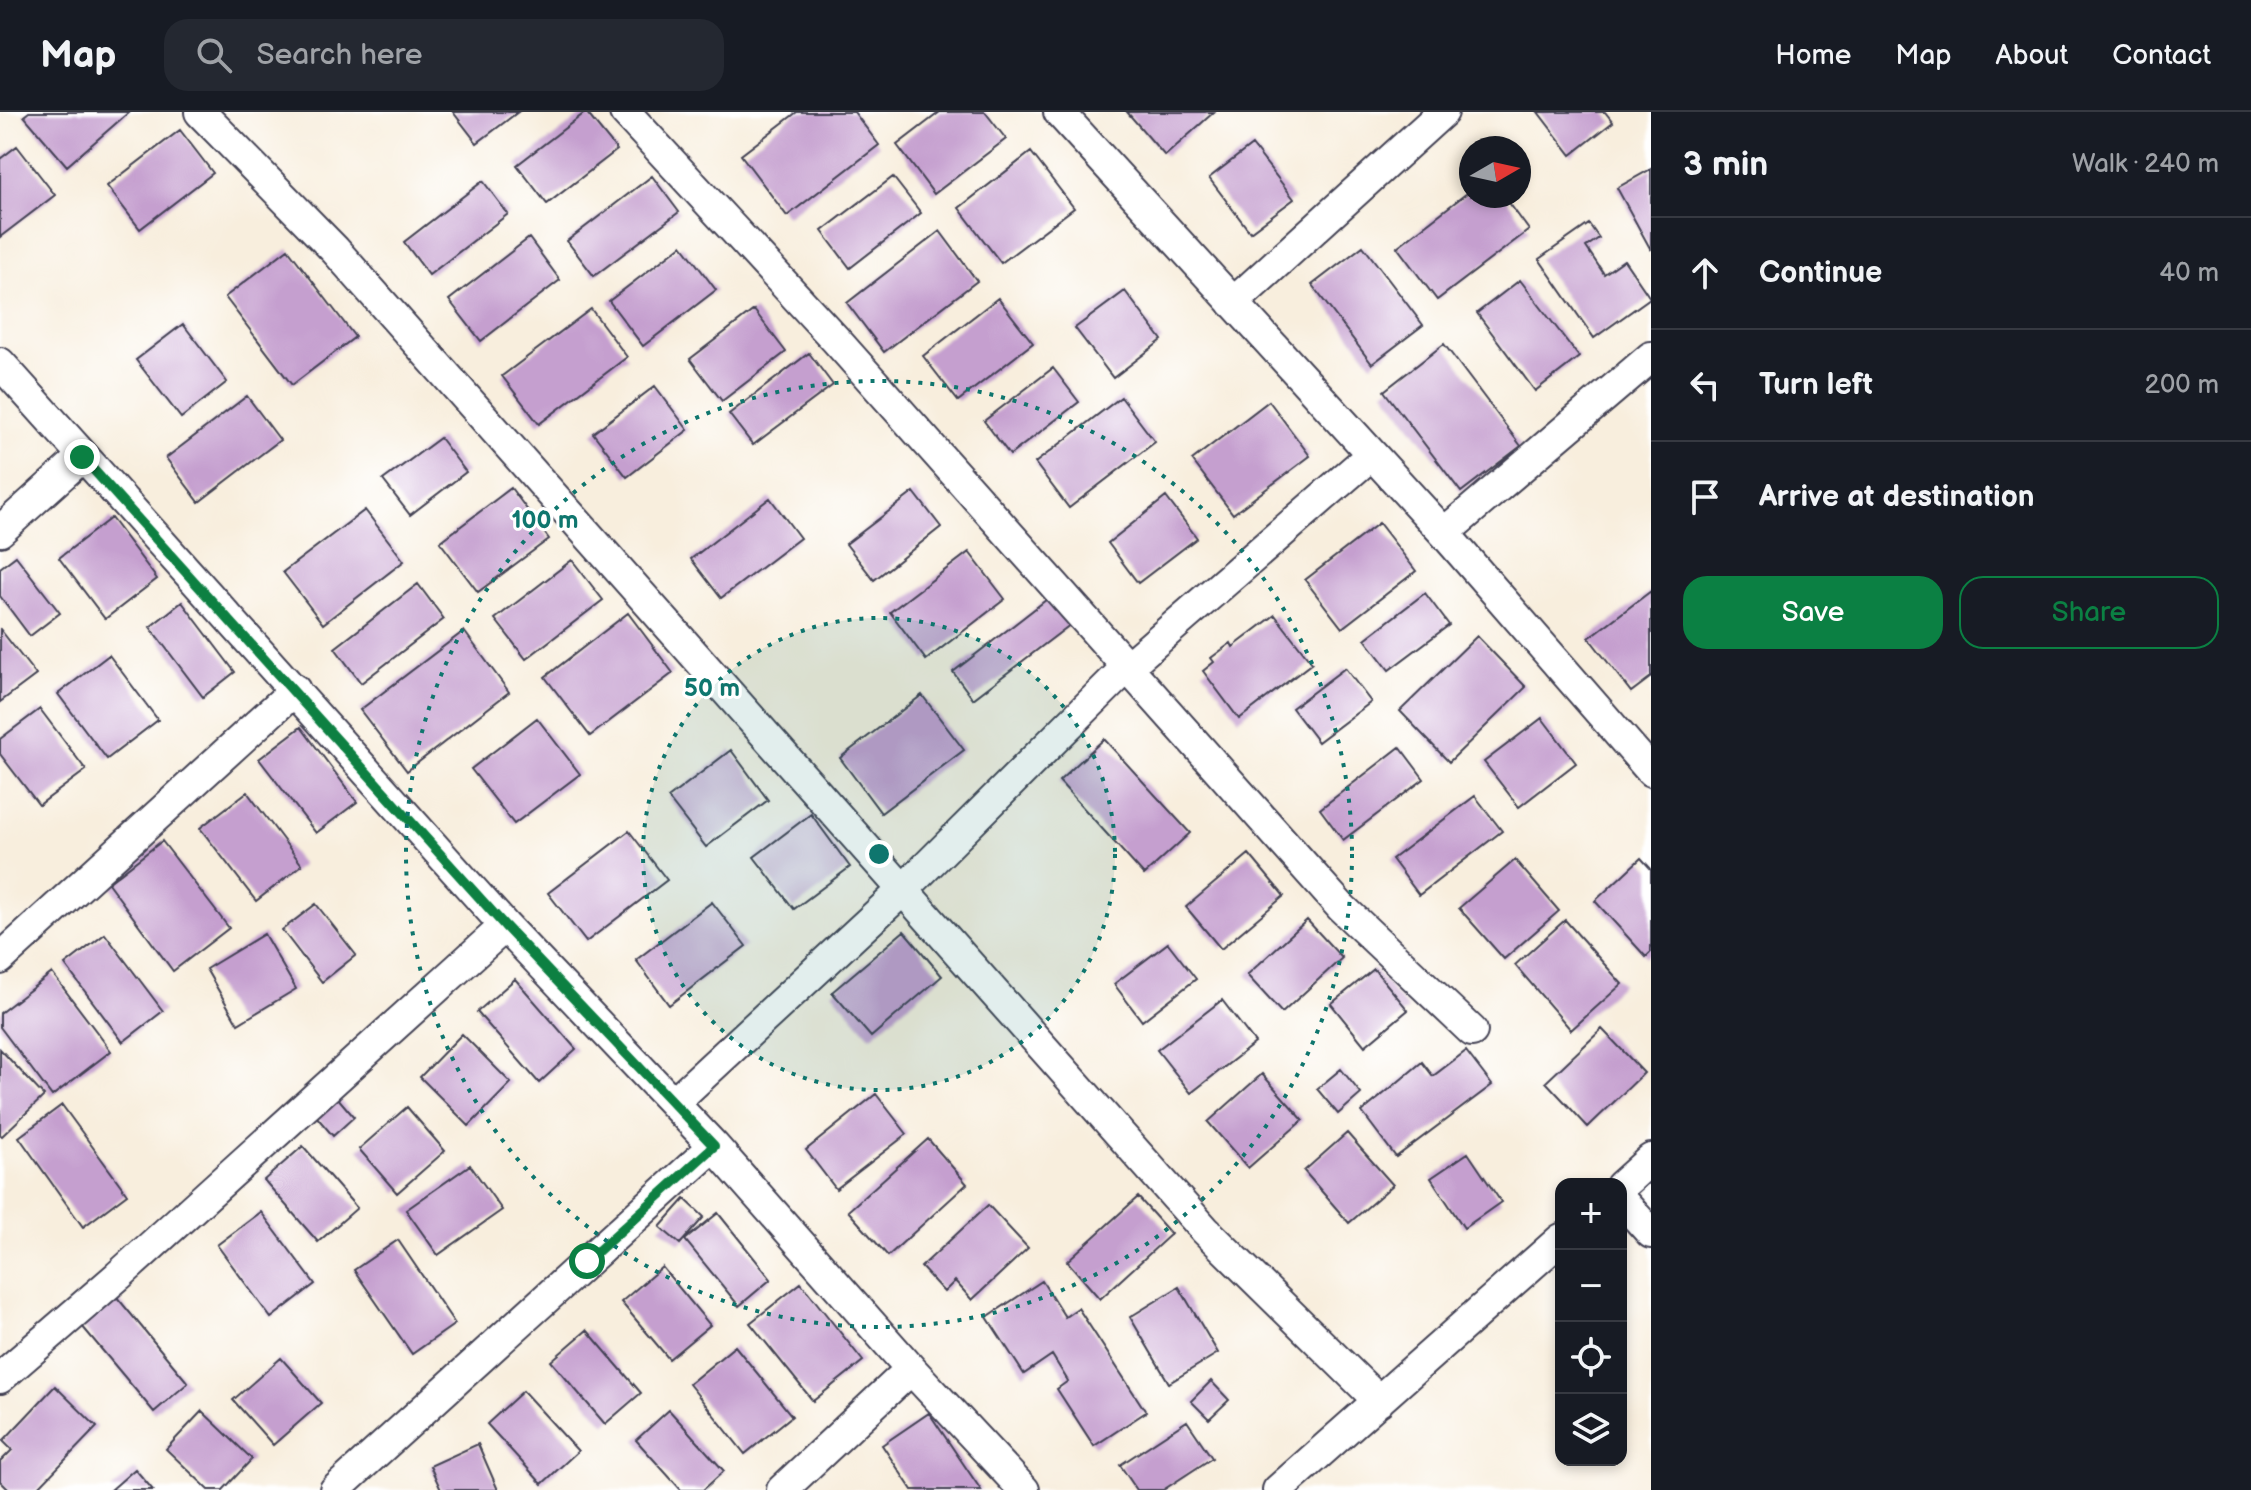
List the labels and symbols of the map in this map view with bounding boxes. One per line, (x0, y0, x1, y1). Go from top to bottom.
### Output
north arrow (1459, 136, 1531, 208)
route end (64, 439, 100, 475)
text: 100 m (512, 506, 578, 535)
text: 50 m (684, 674, 740, 703)
centre of rings (865, 840, 893, 868)
route start (569, 1243, 605, 1279)

